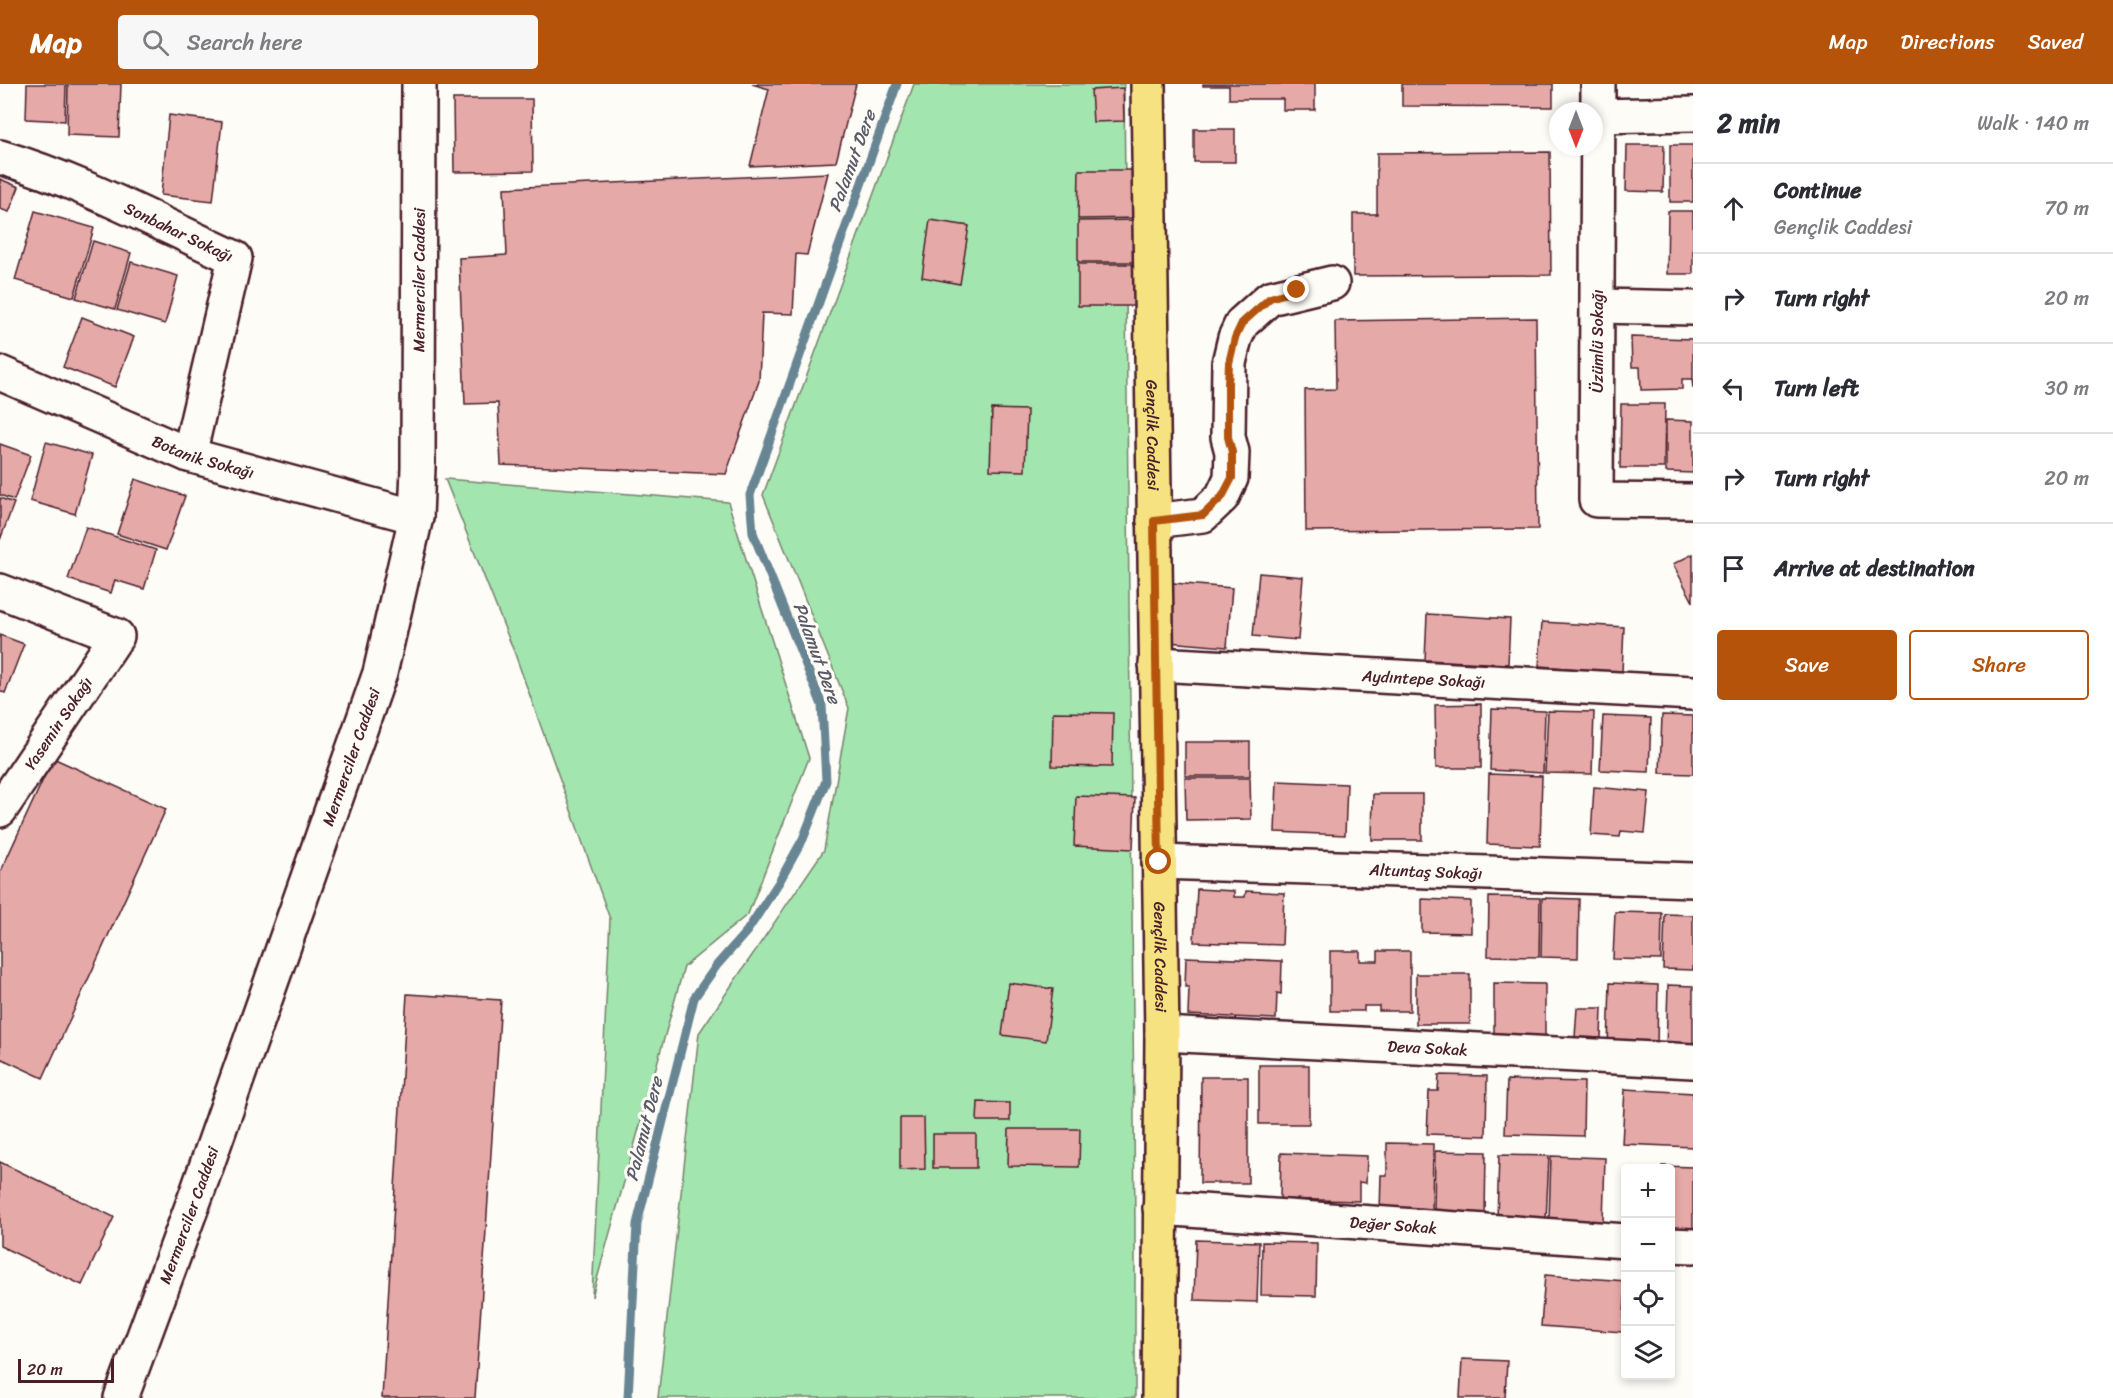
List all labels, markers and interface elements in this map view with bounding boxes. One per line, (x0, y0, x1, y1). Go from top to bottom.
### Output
search box (118, 15, 538, 69)
text: Map (30, 18, 82, 67)
text: Search here (187, 23, 303, 62)
text: Map (1829, 23, 1867, 61)
text: Directions (1900, 23, 1995, 61)
text: Saved (2028, 23, 2083, 61)
icon: search (139, 26, 172, 59)
text: 2 min (1717, 100, 1780, 146)
north arrow (1549, 102, 1603, 156)
water label: Palamut Dere (819, 104, 886, 216)
text: Walk · 140 m (1977, 106, 2089, 141)
text: Continue (1774, 171, 1862, 210)
text: 70 m (2044, 191, 2089, 226)
icon: ahead (1717, 192, 1750, 225)
street label: Sonbahar Sokağı (119, 194, 238, 270)
street label: Mermerciler Caddesi (404, 207, 434, 352)
text: Gençlik Caddesi (1774, 210, 1912, 245)
route end (1283, 276, 1309, 302)
text: Turn right (1774, 279, 1869, 318)
text: 20 m (2044, 281, 2089, 316)
icon: right (1717, 282, 1750, 315)
street label: Üzümlü Sokağı (1583, 289, 1612, 393)
text: Turn left (1774, 369, 1859, 408)
text: 30 m (2045, 371, 2089, 406)
icon: left (1717, 372, 1750, 405)
street label: Gençlik Caddesi (1137, 379, 1168, 491)
street label: Botanik Sokağı (147, 427, 257, 487)
text: Turn right (1774, 459, 1869, 498)
text: 20 m (2044, 461, 2089, 496)
icon: right (1717, 462, 1750, 495)
text: Arrive at destination (1774, 549, 1975, 588)
icon: arrive (1717, 552, 1750, 585)
water label: Palamut Dere (784, 598, 851, 710)
button: Save (1717, 630, 1897, 700)
button: Share (1909, 630, 2089, 700)
street label: Aydıntepe Sokağı (1360, 661, 1486, 697)
street label: Yasemin Sokağı (16, 671, 100, 776)
street label: Mermerciler Caddesi (313, 684, 389, 830)
route start (1145, 848, 1171, 874)
street label: Altuntaş Sokağı (1368, 855, 1483, 888)
street label: Gençlik Caddesi (1145, 901, 1176, 1013)
street label: Deva Sokak (1387, 1031, 1469, 1065)
water label: Palamut Dere (616, 1072, 673, 1184)
street label: Mermerciler Caddesi (150, 1142, 227, 1288)
map controls (1621, 1164, 1675, 1380)
button: + (1621, 1164, 1675, 1218)
street label: Değer Sokak (1349, 1207, 1438, 1243)
button: − (1621, 1218, 1675, 1272)
button: locate (1621, 1272, 1675, 1326)
button: layers (1621, 1326, 1675, 1380)
text: 20 m (27, 1355, 63, 1384)
scale bar (18, 1356, 114, 1384)

